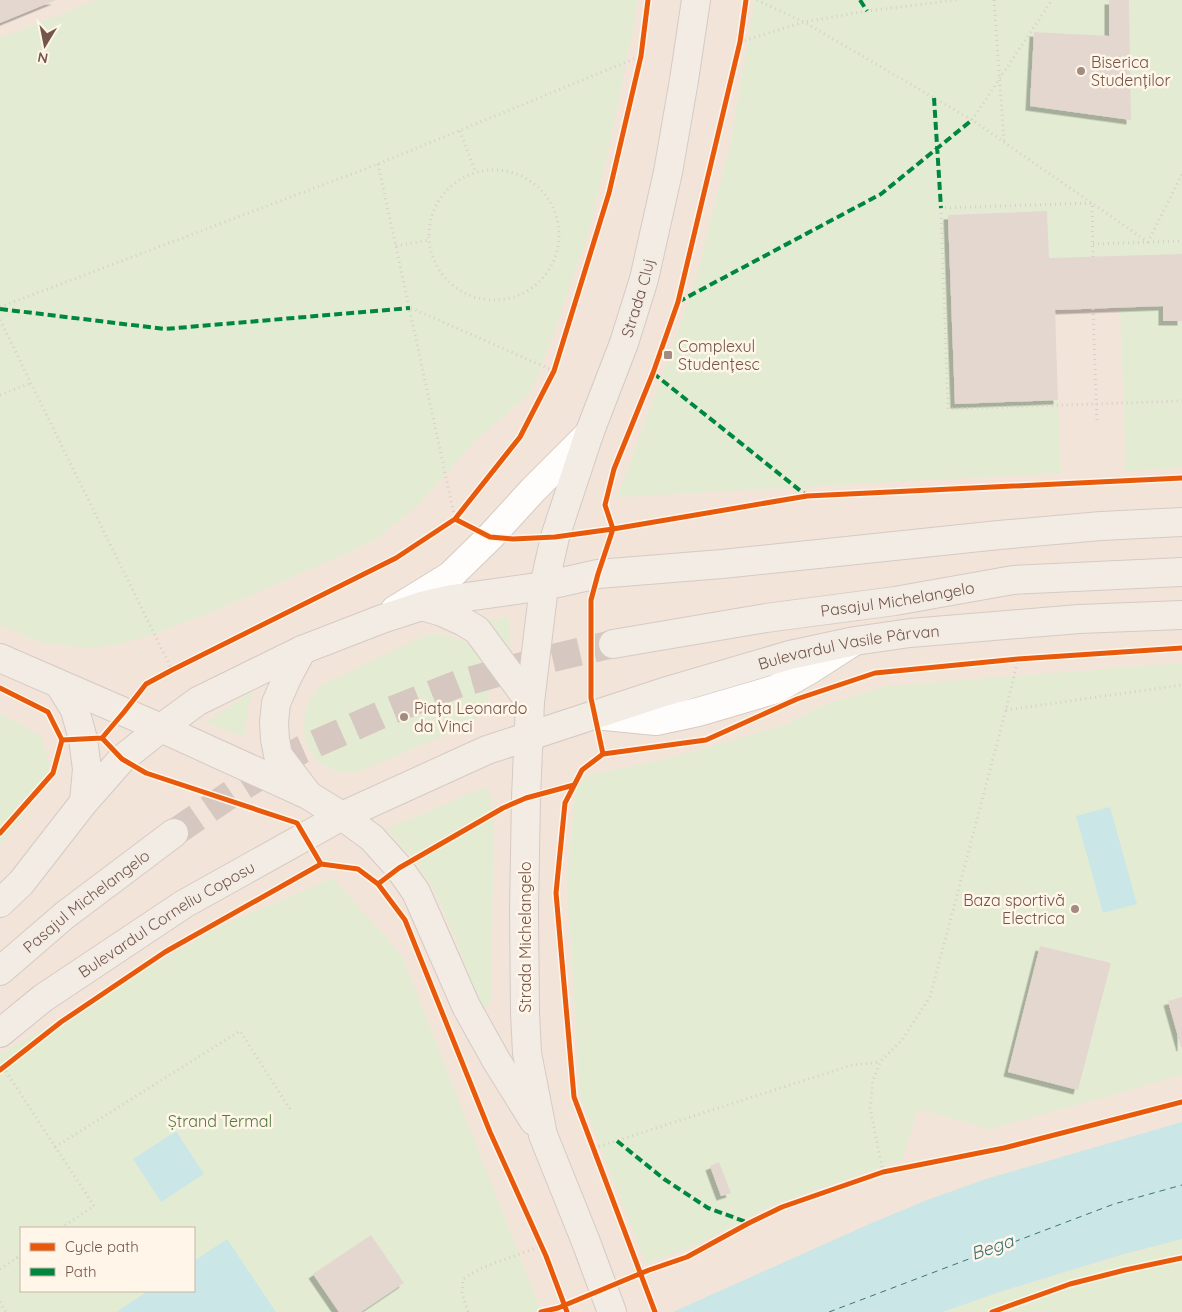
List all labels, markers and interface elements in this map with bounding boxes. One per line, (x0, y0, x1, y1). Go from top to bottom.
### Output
north arrow (20, 20, 70, 70)
text: N (36, 48, 49, 68)
place label: Biserica Studenților (1091, 52, 1171, 90)
marker: Biserica Studenților (1075, 65, 1087, 77)
street label: Strada Cluj (616, 256, 658, 340)
place label: Complexul Studențesc (678, 336, 760, 374)
marker: Complexul Studențesc (662, 349, 674, 361)
street label: Pasajul Michelangelo (819, 577, 976, 621)
street label: Bulevardul Vasile Pârvan (756, 621, 940, 674)
place label: Piața Leonardo da Vinci (414, 698, 527, 736)
marker: Piața Leonardo da Vinci (398, 711, 410, 723)
street label: Pasajul Michelangelo (19, 845, 153, 957)
street label: Bulevardul Corneliu Coposu (74, 857, 258, 982)
street label: Strada Michelangelo (515, 861, 535, 1013)
place label: Baza sportivă Electrica (963, 890, 1065, 928)
marker: Baza sportivă Electrica (1069, 903, 1081, 915)
park label: Ștrand Termal (168, 1111, 272, 1131)
legend (20, 1227, 195, 1292)
water label: Bega (968, 1229, 1017, 1265)
text: Cycle path (65, 1237, 139, 1256)
text: Path (65, 1262, 97, 1281)

